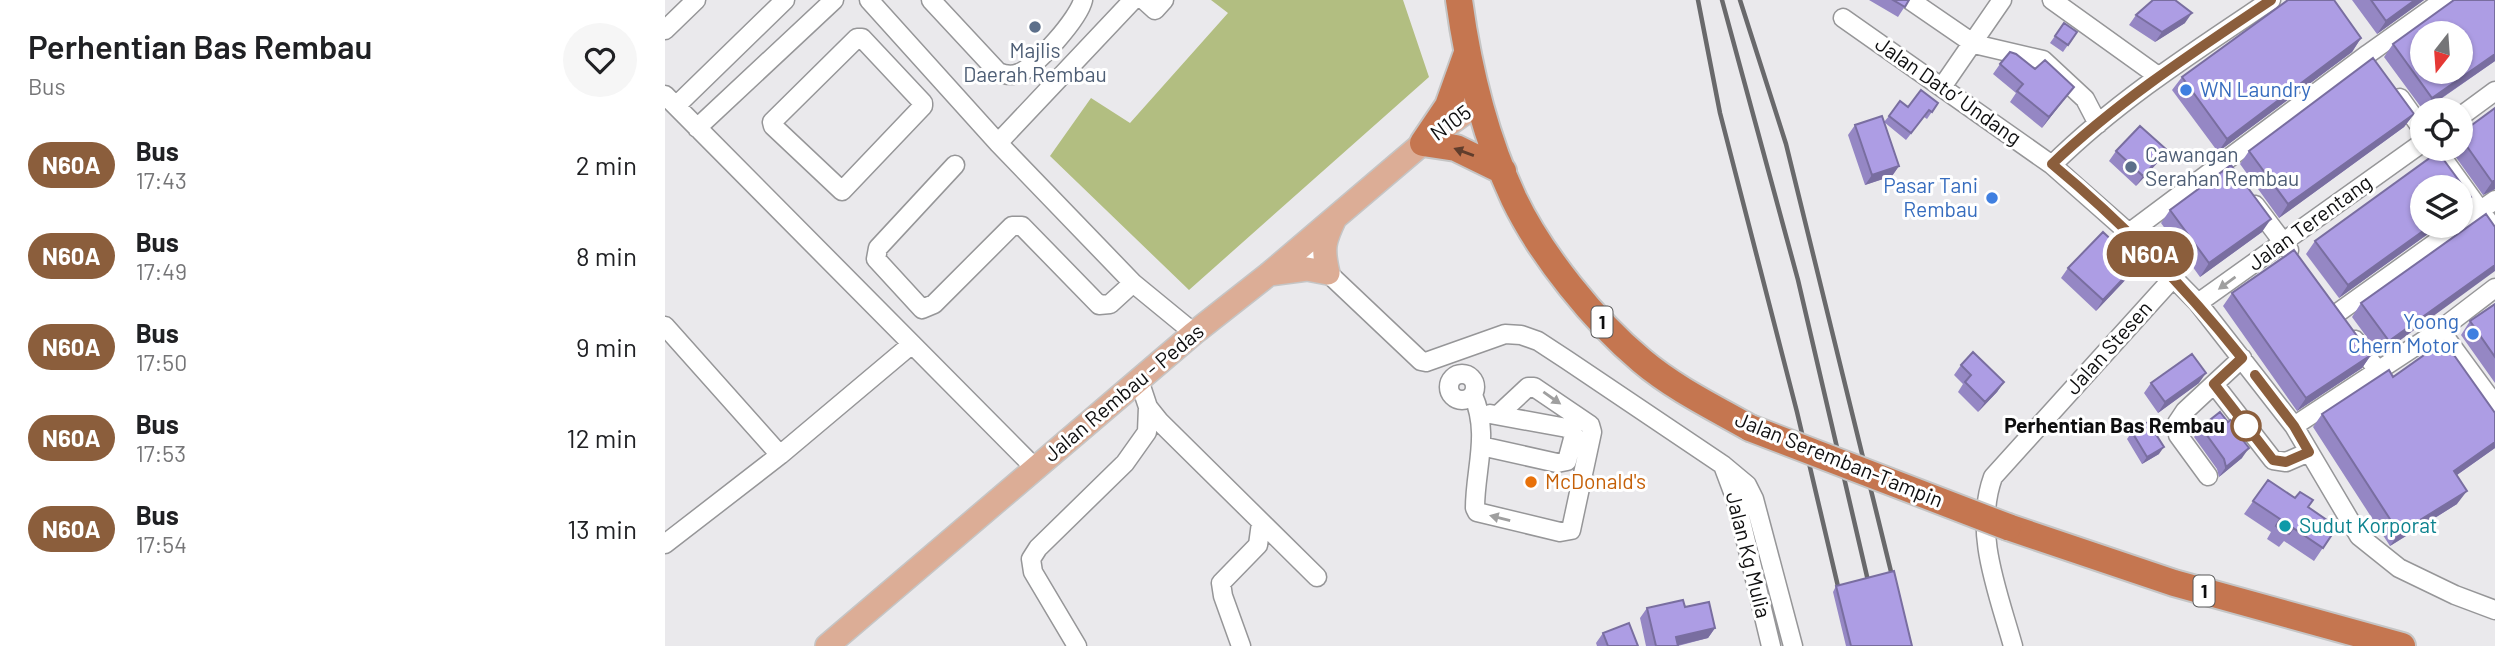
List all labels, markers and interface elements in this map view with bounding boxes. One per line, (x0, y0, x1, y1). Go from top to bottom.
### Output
marker: Majlis Daerah Rembau (1027, 19, 1043, 35)
north arrow (2410, 21, 2473, 84)
map controls (2410, 21, 2473, 238)
button: heart (563, 23, 637, 97)
text: Perhentian Bas Rembau (28, 26, 372, 66)
street label: Jalan Dato’ Undang (1871, 30, 2027, 149)
place label: Majlis Daerah Rembau (963, 37, 1107, 86)
text: Bus (28, 72, 66, 100)
place label: WN Laundry (2200, 76, 2311, 101)
marker: WN Laundry (2178, 82, 2194, 98)
button: locate (2410, 98, 2473, 161)
street label: N105 (1425, 99, 1475, 145)
text: Bus (136, 135, 179, 166)
place label: Cawangan Serahan Rembau (2145, 141, 2299, 190)
one-way arrow (1454, 146, 1475, 157)
text: 2 min (576, 149, 637, 180)
text: N60A (42, 150, 101, 179)
marker: Cawangan Serahan Rembau (2123, 159, 2139, 175)
text: 17:43 (136, 166, 187, 194)
street label: Jalan Terentang (2242, 169, 2376, 275)
place label: Pasar Tani Rembau (1883, 172, 1978, 221)
button: layers (2410, 175, 2473, 238)
marker: Pasar Tani Rembau (1984, 190, 2000, 206)
text: Bus (136, 226, 179, 257)
line badge: N60A (2101, 231, 2199, 277)
text: N60A (2121, 239, 2179, 268)
text: 8 min (576, 240, 637, 271)
text: N60A (42, 241, 101, 270)
text: 17:49 (136, 257, 187, 285)
one-way arrow (2218, 276, 2236, 290)
street label: Jalan Stesen (2059, 295, 2156, 399)
road number: 1 (1591, 306, 1613, 338)
place label: Yoong Chern Motor (2348, 308, 2459, 357)
text: Bus (136, 317, 179, 348)
street label: Jalan Rembau - Pedas (1038, 318, 1208, 466)
marker: Yoong Chern Motor (2465, 326, 2481, 342)
text: 9 min (576, 331, 637, 362)
text: N60A (42, 332, 101, 361)
text: 17:50 (136, 348, 187, 376)
one-way arrow (1543, 390, 1561, 404)
street label: Jalan Seremban-Tampin (1732, 405, 1947, 512)
text: Bus (136, 408, 179, 439)
marker: Perhentian Bas Rembau (2231, 411, 2261, 441)
place label: Perhentian Bas Rembau (2004, 412, 2225, 437)
text: 12 min (567, 422, 637, 453)
text: N60A (42, 423, 101, 452)
text: 17:53 (136, 439, 186, 467)
place label: McDonald's (1545, 468, 1646, 493)
marker: McDonald's (1523, 474, 1539, 490)
street label: Jalan Kg Mulia (1722, 489, 1777, 620)
text: Bus (136, 499, 179, 530)
one-way arrow (1489, 512, 1511, 523)
place label: Sudut Korporat (2299, 512, 2437, 537)
text: 13 min (567, 513, 637, 544)
text: N60A (42, 514, 101, 543)
marker: Sudut Korporat (2277, 518, 2293, 534)
text: 17:54 (136, 530, 187, 558)
road number: 1 (2193, 576, 2215, 606)

